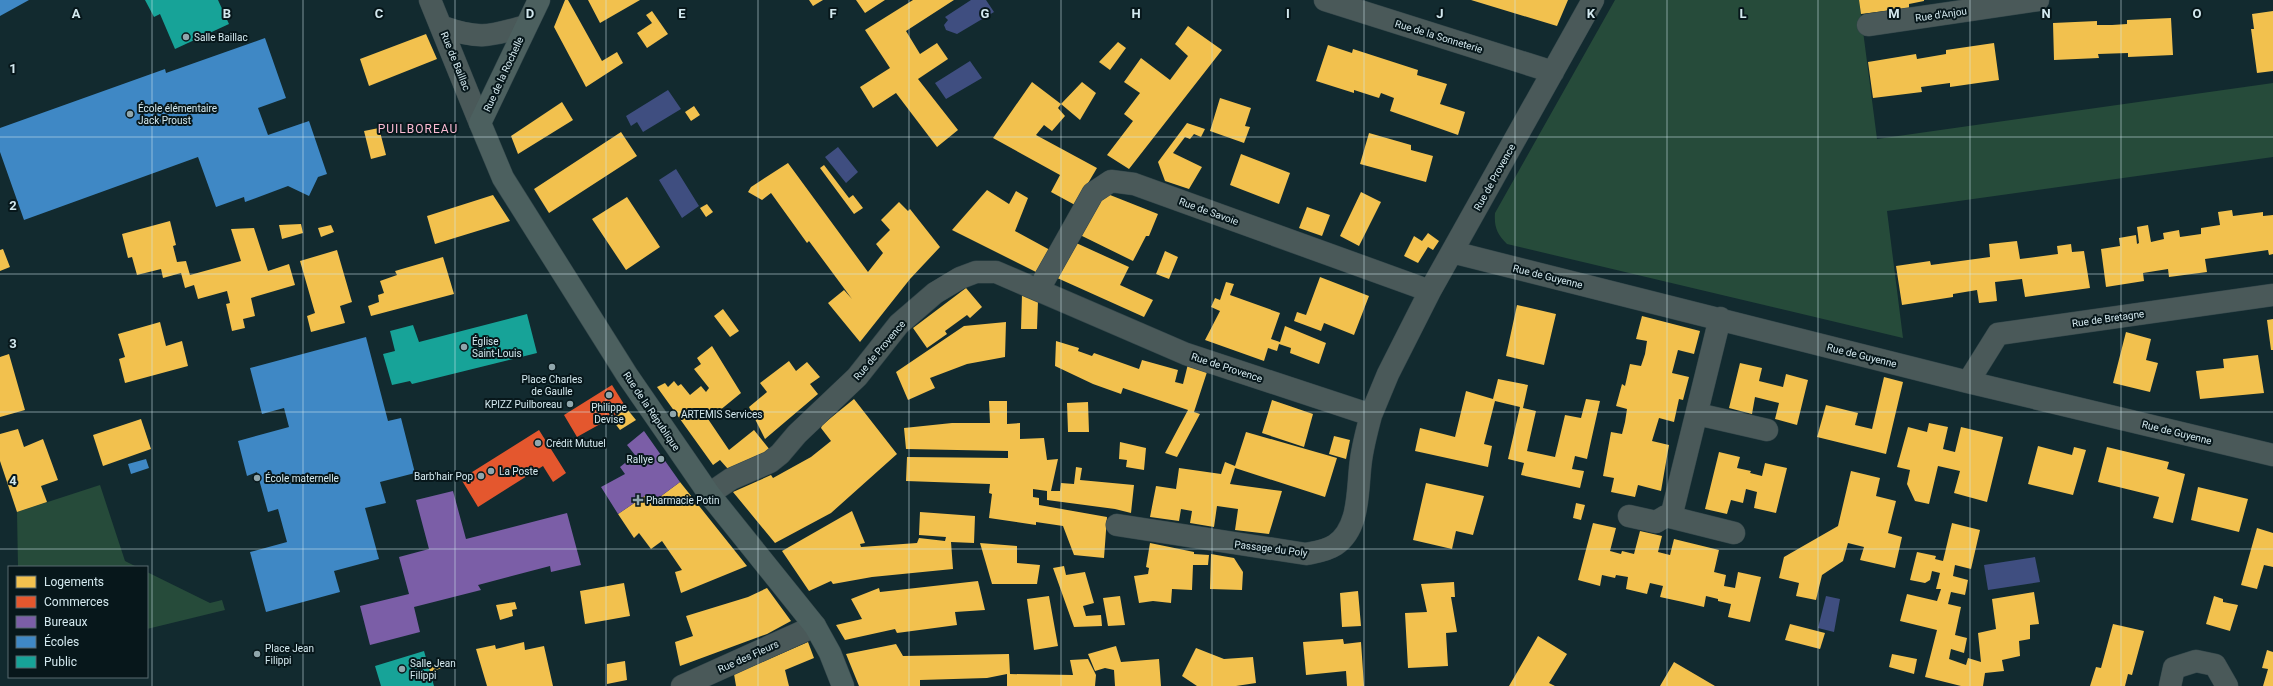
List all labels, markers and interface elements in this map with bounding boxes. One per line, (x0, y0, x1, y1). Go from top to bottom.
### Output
street label: Rue d'Anjou (1915, 5, 1968, 24)
text: A (72, 6, 81, 21)
text: B (223, 6, 231, 21)
text: C (375, 6, 384, 21)
text: D (526, 6, 534, 21)
text: E (678, 6, 686, 21)
text: F (829, 6, 837, 21)
text: G (981, 6, 990, 21)
text: H (1131, 6, 1141, 21)
text: I (1286, 6, 1290, 21)
text: J (1436, 6, 1444, 21)
text: K (1587, 6, 1596, 21)
text: L (1739, 6, 1747, 21)
text: M (1888, 6, 1900, 21)
text: N (2041, 6, 2051, 21)
text: O (2193, 6, 2202, 21)
street label: Rue de la Sonneterie (1394, 18, 1484, 55)
street label: Rue de Baillac (439, 30, 472, 92)
marker: Salle Baillac (181, 32, 191, 42)
place label: Salle Baillac (194, 32, 248, 43)
street label: Rue de la Rochelle (481, 35, 526, 113)
text: 1 (9, 61, 17, 76)
place label: École élémentaire Jack Proust (138, 102, 217, 126)
marker: École élémentaire Jack Proust (125, 109, 135, 119)
district label: PUILBOREAU (378, 122, 458, 136)
street label: Rue de Provence (1472, 142, 1517, 212)
street label: Rue de Savoie (1178, 196, 1240, 227)
text: 2 (9, 198, 17, 213)
street label: Rue de Guyenne (1512, 262, 1584, 290)
street label: Rue de Bretagne (2071, 308, 2145, 329)
street label: Rue de Provence (851, 318, 907, 382)
place label: Église Saint-Louis (472, 335, 522, 359)
text: 3 (9, 336, 17, 351)
street label: Rue de Guyenne (1826, 341, 1898, 369)
marker: Église Saint-Louis (459, 342, 469, 352)
street label: Rue de Provence (1190, 351, 1264, 384)
marker: Place Charles de Gaulle (547, 362, 557, 372)
street label: Rue de la République (621, 370, 682, 453)
place label: Place Charles de Gaulle (522, 374, 582, 397)
marker: Philippe Devise (604, 390, 614, 400)
place label: KPIZZ Puilboreau (485, 399, 562, 410)
marker: KPIZZ Puilboreau (565, 399, 575, 409)
place label: Philippe Devise (591, 402, 627, 425)
marker: ARTEMIS Services (668, 409, 678, 419)
place label: ARTEMIS Services (681, 409, 763, 420)
street label: Rue de Guyenne (2141, 418, 2213, 446)
marker: Crédit Mutuel (533, 438, 543, 448)
place label: Crédit Mutuel (546, 438, 606, 449)
place label: Rallye (627, 454, 653, 465)
marker: Rallye (656, 454, 666, 464)
marker: La Poste (486, 466, 496, 476)
place label: La Poste (499, 466, 538, 477)
place label: Barb'hair Pop (414, 471, 473, 482)
marker: Barb'hair Pop (476, 471, 486, 481)
place label: École maternelle (265, 472, 339, 484)
text: 4 (9, 473, 17, 488)
marker: École maternelle (252, 473, 262, 483)
marker: Pharmacie Potin (633, 495, 643, 505)
place label: Pharmacie Potin (646, 495, 719, 506)
street label: Passage du Poly (1234, 539, 1308, 558)
legend (8, 566, 148, 678)
text: Logements (44, 575, 104, 589)
text: Commerces (44, 595, 109, 609)
text: Bureaux (44, 615, 88, 629)
text: Écoles (44, 634, 79, 649)
street label: Rue des Fleurs (716, 638, 780, 675)
place label: Place Jean Filippi (265, 643, 314, 666)
marker: Place Jean Filippi (252, 649, 262, 659)
text: Public (44, 655, 77, 669)
place label: Salle Jean Filippi (410, 658, 456, 681)
marker: Salle Jean Filippi (397, 664, 407, 674)

